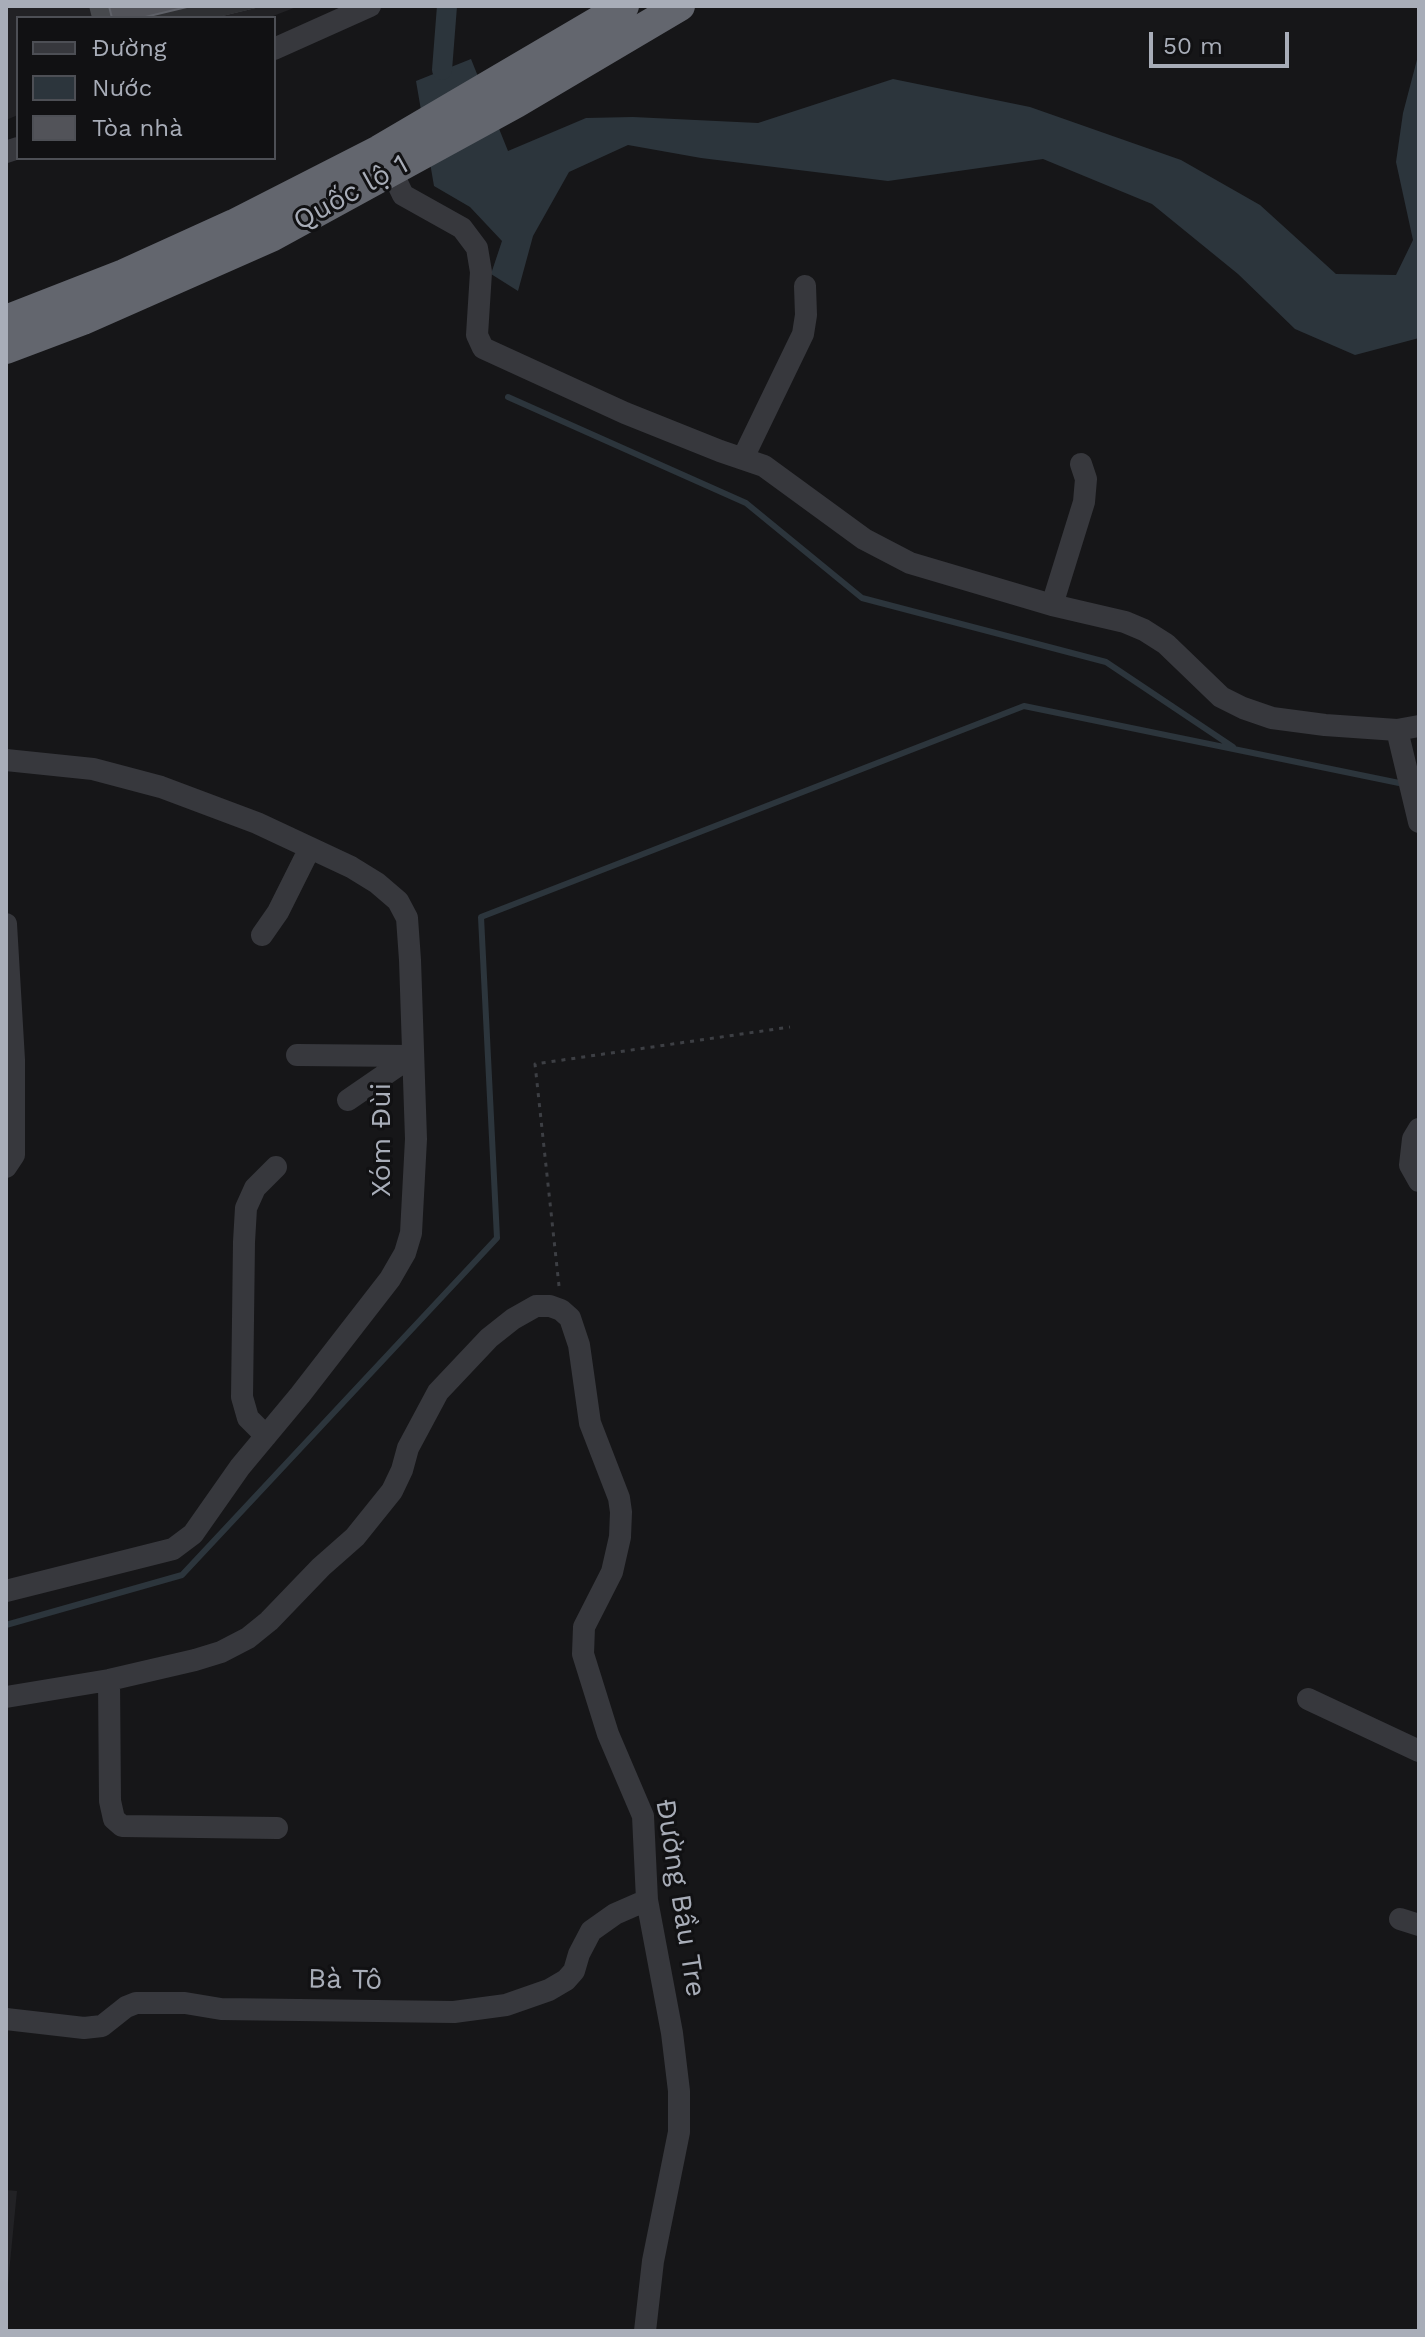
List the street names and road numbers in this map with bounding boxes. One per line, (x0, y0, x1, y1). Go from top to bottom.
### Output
street label: Quốc lộ 1 (288, 148, 414, 238)
street label: Xóm Đùi (365, 1083, 399, 1197)
street label: Đường Bầu Tre (648, 1797, 712, 1999)
street label: Bà Tô (308, 1963, 382, 1997)

